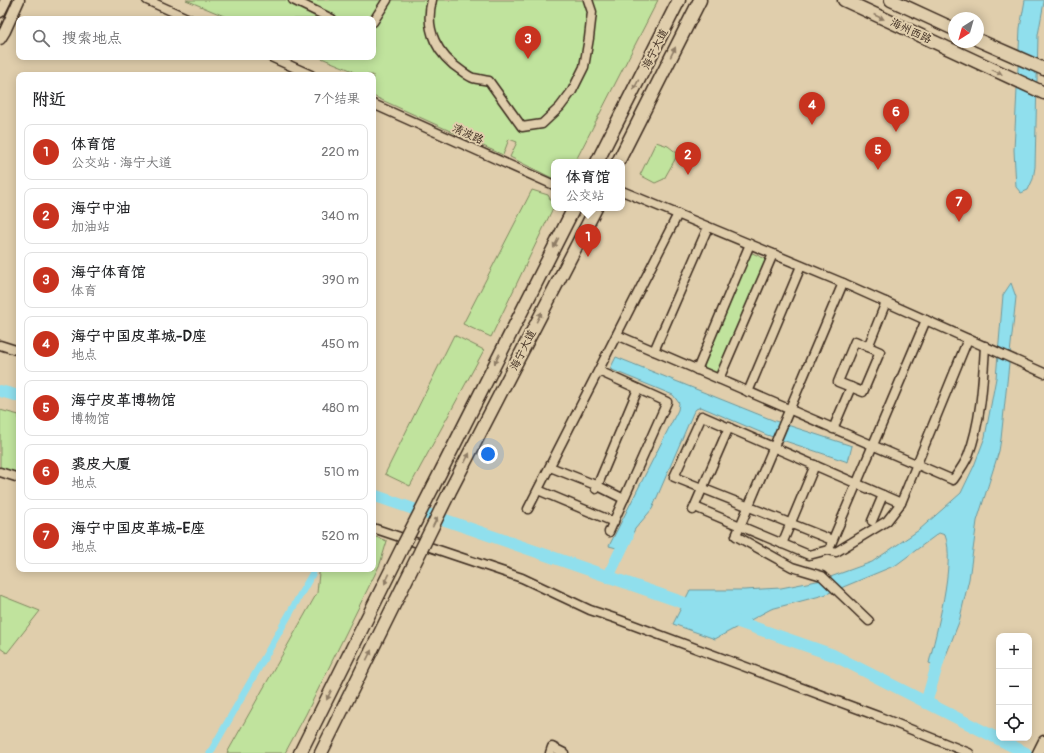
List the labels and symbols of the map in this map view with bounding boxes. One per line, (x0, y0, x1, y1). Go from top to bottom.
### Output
north arrow (948, 12, 984, 48)
one-way arrow (874, 14, 886, 20)
street label: 海州西路 (888, 16, 934, 46)
pin: 3 (515, 26, 541, 59)
street label: 海宁大道 (639, 26, 671, 72)
one-way arrow (670, 46, 676, 58)
one-way arrow (991, 69, 1003, 75)
one-way arrow (633, 79, 640, 90)
pin: 4 (799, 92, 825, 125)
pin: 6 (883, 99, 909, 132)
street label: 清波路 (450, 121, 486, 147)
pin: 5 (865, 137, 891, 170)
pin: 2 (675, 142, 701, 175)
pin: 7 (946, 189, 972, 222)
pin: 1 (575, 224, 601, 257)
one-way arrow (553, 237, 559, 249)
one-way arrow (536, 312, 543, 323)
street label: 海宁大道 (507, 327, 539, 373)
one-way arrow (494, 353, 501, 364)
your location (478, 444, 498, 464)
one-way arrow (464, 452, 470, 464)
one-way arrow (432, 516, 438, 527)
one-way arrow (384, 573, 390, 585)
one-way arrow (366, 650, 372, 661)
one-way arrow (326, 690, 332, 701)

